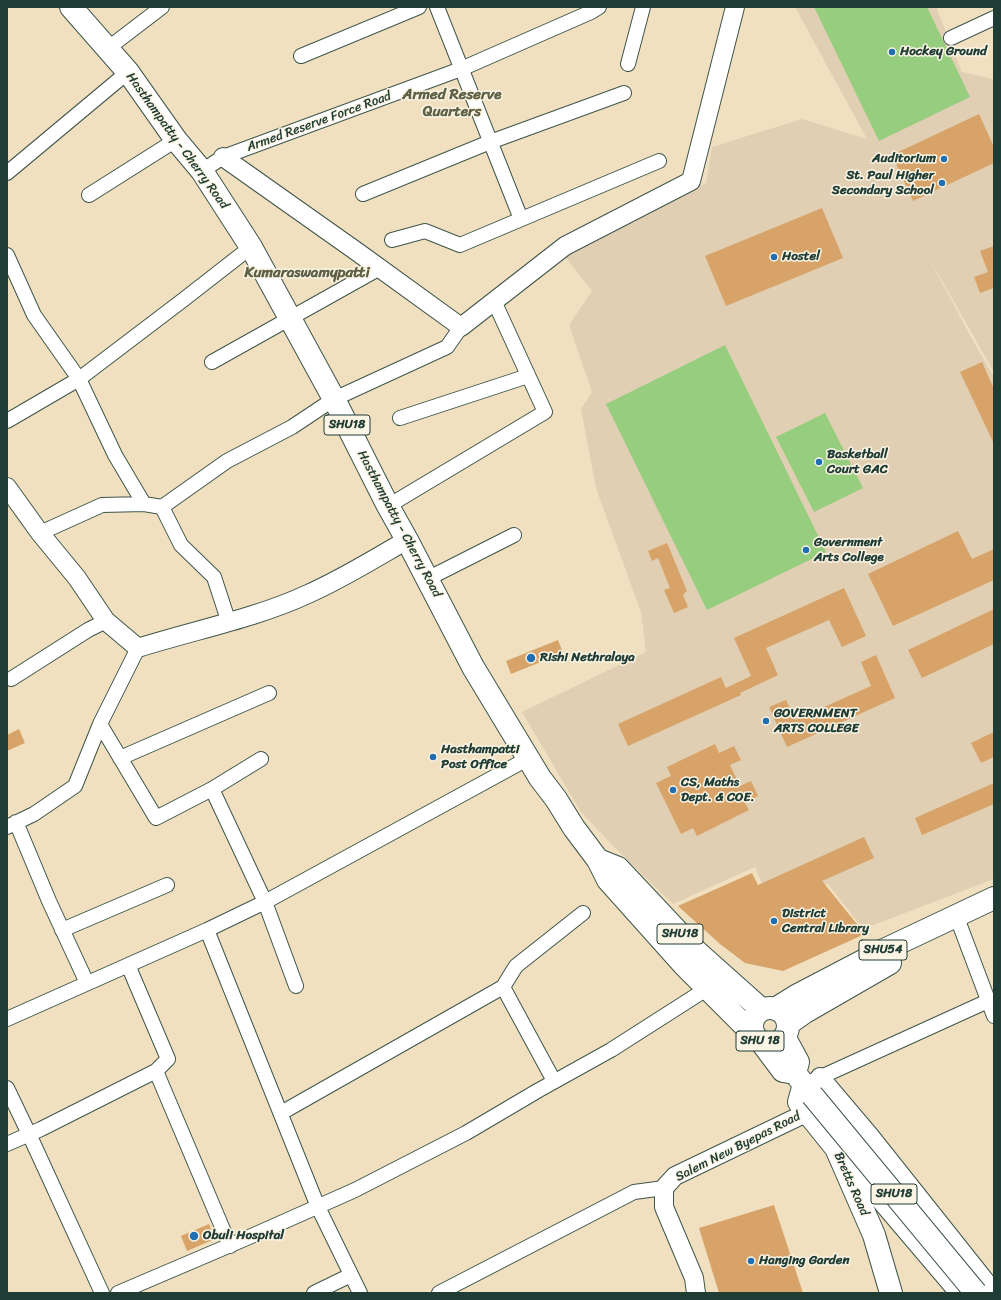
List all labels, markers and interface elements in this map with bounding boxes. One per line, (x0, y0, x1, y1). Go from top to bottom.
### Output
place label: Hockey Ground (900, 44, 987, 60)
marker: Hockey Ground (887, 47, 897, 57)
street label: Hasthampatty - Cherry Road (122, 70, 232, 212)
district label: Armed Reserve Quarters (403, 86, 501, 121)
street label: Armed Reserve Force Road (245, 89, 393, 155)
place label: Auditorium (872, 151, 936, 167)
marker: Auditorium (939, 154, 949, 164)
place label: St. Paul Higher Secondary School (832, 168, 934, 199)
marker: St. Paul Higher Secondary School (937, 178, 947, 188)
place label: Hostel (782, 249, 820, 265)
marker: Hostel (769, 252, 779, 262)
district label: Kumaraswamypatti (244, 264, 370, 282)
road number: SHU18 (324, 415, 370, 435)
place label: Basketball Court GAC (827, 447, 888, 478)
street label: Hasthampatty - Cherry Road (353, 448, 445, 600)
marker: Basketball Court GAC (814, 457, 824, 467)
place label: Government Arts College (814, 535, 884, 566)
marker: Government Arts College (801, 545, 811, 555)
place label: Rishi Nethralaya (540, 650, 635, 666)
marker: Rishi Nethralaya (525, 652, 537, 664)
place label: GOVERNMENT ARTS COLLEGE (774, 706, 859, 737)
marker: GOVERNMENT ARTS COLLEGE (761, 716, 771, 726)
place label: Hasthampatti Post Office (441, 742, 519, 773)
marker: Hasthampatti Post Office (428, 752, 438, 762)
place label: CS, Maths Dept. & COE. (681, 775, 755, 806)
marker: CS, Maths Dept. & COE. (668, 785, 678, 795)
place label: District Central Library (782, 906, 869, 937)
marker: District Central Library (769, 916, 779, 926)
road number: SHU18 (657, 924, 703, 944)
road number: SHU54 (859, 940, 907, 960)
road number: SHU 18 (736, 1031, 784, 1051)
street label: Salem New Byepas Road (673, 1109, 803, 1185)
street label: Bretts Road (830, 1150, 872, 1218)
road number: SHU18 (871, 1184, 917, 1204)
place label: Obuli Hospital (203, 1228, 284, 1244)
marker: Obuli Hospital (188, 1230, 200, 1242)
place label: Hanging Garden (759, 1253, 849, 1269)
marker: Hanging Garden (746, 1256, 756, 1266)

